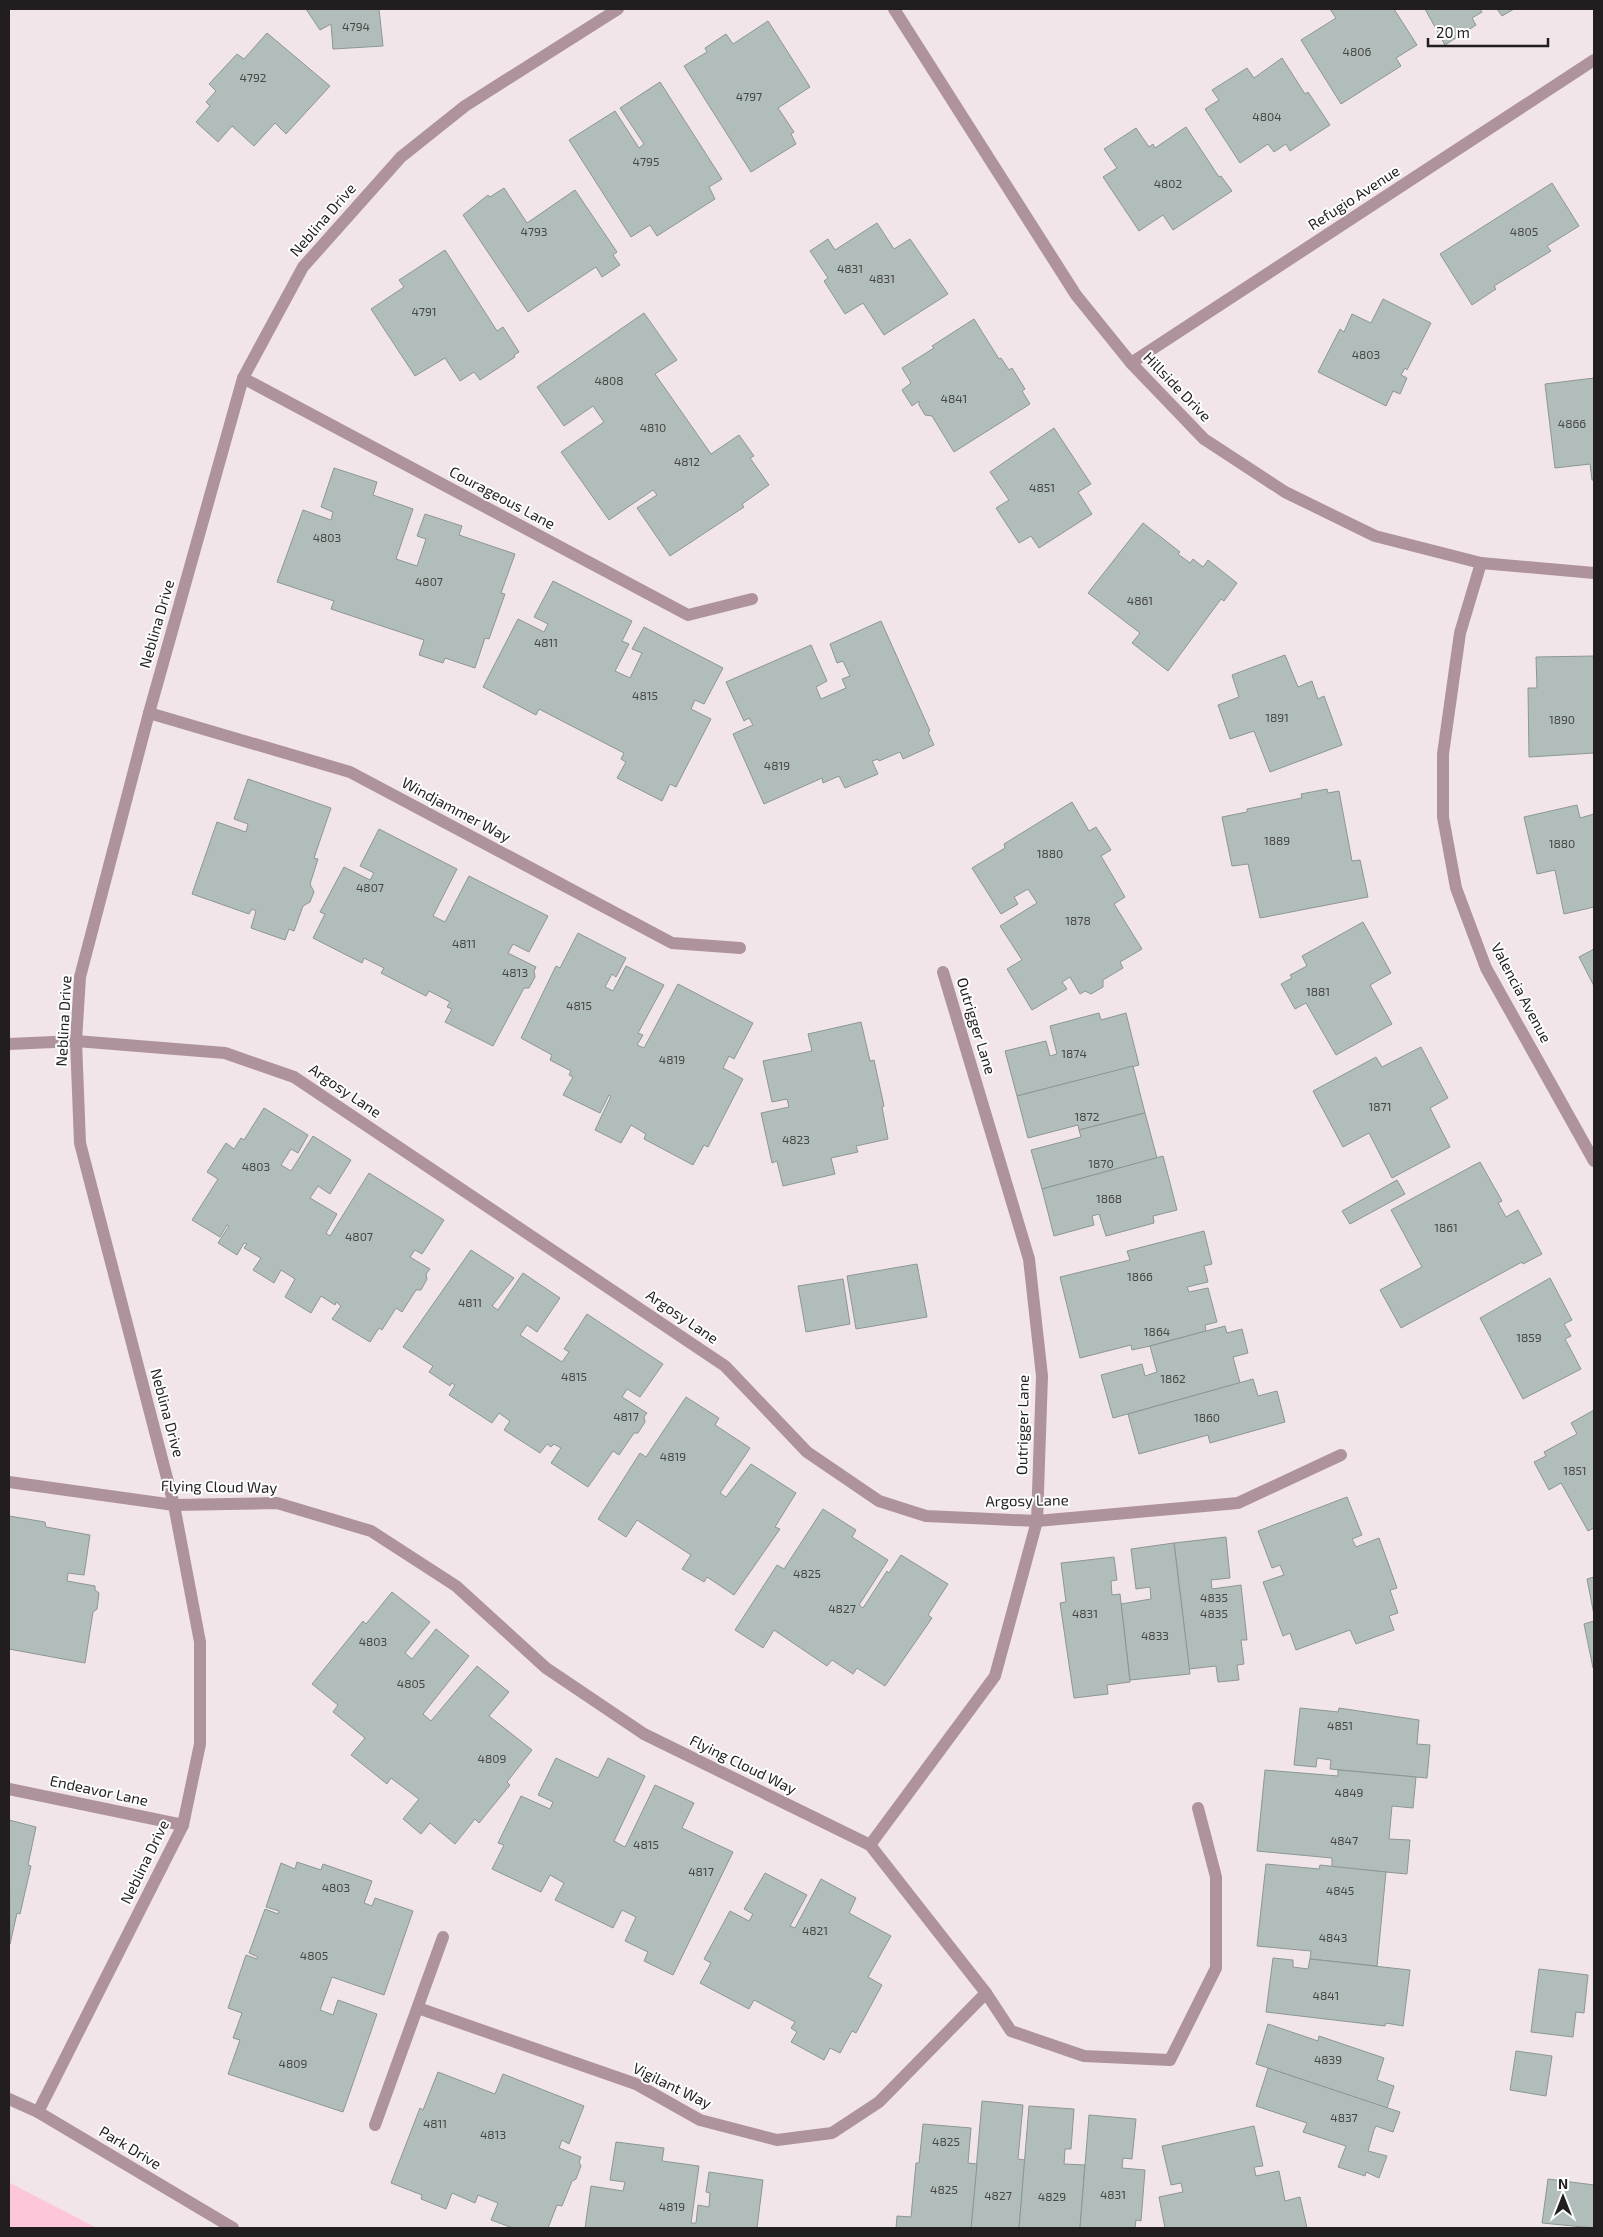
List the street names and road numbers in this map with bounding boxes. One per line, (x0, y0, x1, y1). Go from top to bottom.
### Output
street label: Refugio Avenue (1304, 161, 1403, 233)
street label: Neblina Drive (286, 179, 359, 260)
street label: Hillside Drive (1140, 348, 1215, 425)
street label: Courageous Lane (447, 462, 558, 533)
street label: Neblina Drive (135, 577, 177, 670)
street label: Windjammer Way (399, 773, 514, 846)
street label: Valencia Avenue (1488, 939, 1556, 1046)
street label: Neblina Drive (52, 975, 74, 1067)
street label: Outrigger Lane (954, 975, 1000, 1076)
street label: Argosy Lane (306, 1059, 385, 1121)
street label: Argosy Lane (643, 1285, 722, 1347)
street label: Neblina Drive (147, 1366, 188, 1459)
street label: Outrigger Lane (1012, 1375, 1032, 1475)
street label: Flying Cloud Way (161, 1476, 277, 1496)
street label: Argosy Lane (985, 1490, 1069, 1510)
street label: Flying Cloud Way (687, 1731, 800, 1798)
street label: Endeavor Lane (48, 1771, 150, 1809)
street label: Neblina Drive (116, 1817, 172, 1907)
street label: Vigilant Way (630, 2058, 715, 2112)
street label: Park Drive (96, 2122, 165, 2173)

